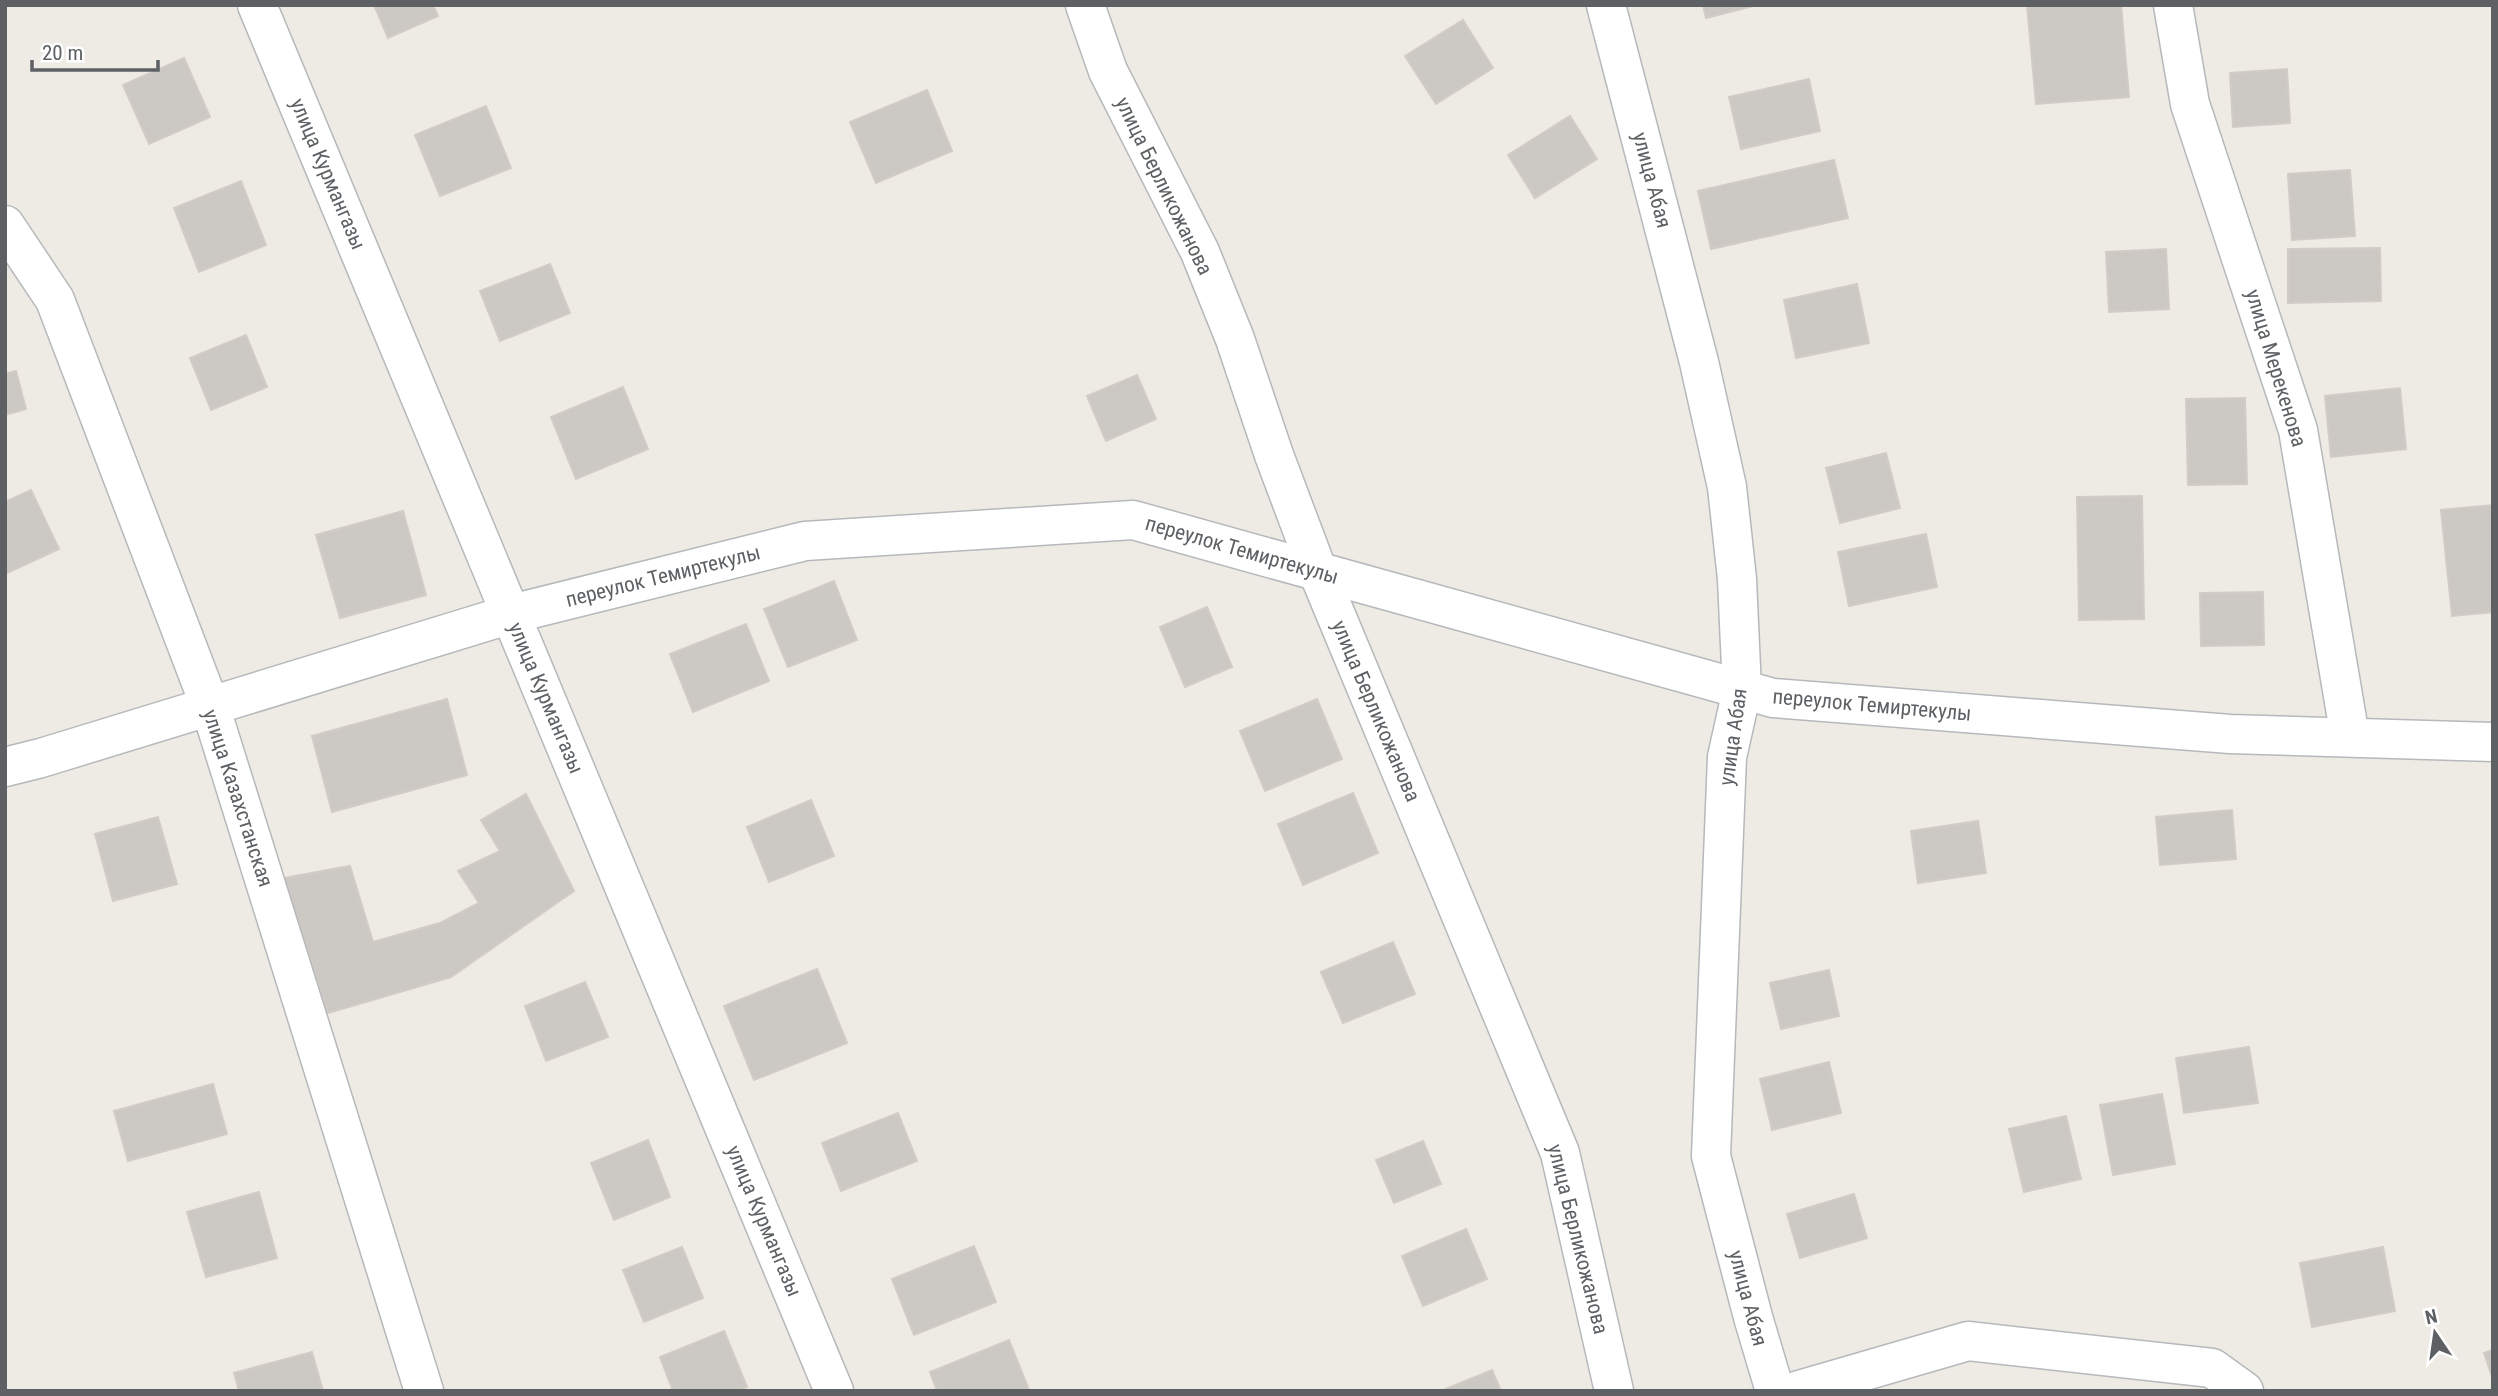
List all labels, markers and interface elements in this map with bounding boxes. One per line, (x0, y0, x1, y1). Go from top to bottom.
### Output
scale bar (32, 28, 158, 72)
text: 20 m (42, 41, 83, 65)
street label: улица Берликожанова (1111, 93, 1217, 279)
street label: улица Курмангазы (285, 95, 371, 253)
street label: улица Абая (1628, 130, 1676, 230)
street label: улица Мерекенова (2241, 286, 2311, 450)
street label: переулок Темиртекулы (1143, 511, 1341, 589)
street label: переулок Темиртекулы (563, 540, 763, 612)
street label: улица Берликожанова (1327, 617, 1425, 805)
street label: улица Курмангазы (503, 619, 589, 777)
street label: переулок Темиртекулы (1772, 684, 1972, 726)
street label: улица Абая (1714, 687, 1752, 787)
street label: улица Казахстанская (198, 706, 278, 890)
street label: улица Курмангазы (721, 1142, 807, 1300)
street label: улица Берликожанова (1543, 1142, 1613, 1336)
street label: улица Абая (1724, 1248, 1772, 1348)
north arrow (2400, 1298, 2470, 1368)
text: N (2423, 1304, 2440, 1329)

